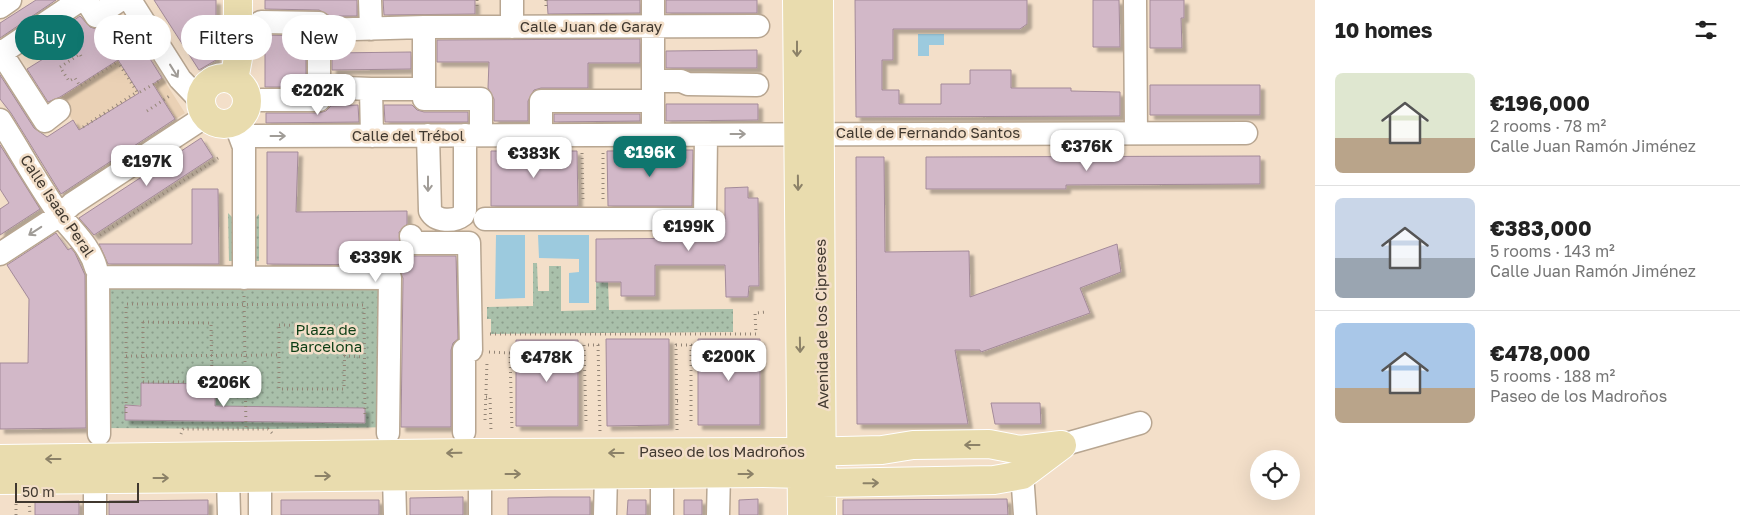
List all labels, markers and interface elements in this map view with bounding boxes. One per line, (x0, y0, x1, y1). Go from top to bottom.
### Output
chip: Buy (15, 15, 84, 60)
chip: Rent (94, 15, 171, 60)
chip: Filters (181, 15, 272, 60)
chip: New (282, 15, 356, 60)
icon: filters (1692, 16, 1720, 44)
street label: Calle Juan de Garay (520, 17, 663, 35)
text: 10 homes (1335, 17, 1433, 43)
one-way arrow (792, 40, 802, 56)
one-way arrow (170, 63, 180, 77)
pin: €202K (283, 74, 353, 116)
text: €202K (292, 80, 344, 100)
text: €196,000 (1490, 90, 1590, 116)
icon: home (1375, 93, 1435, 153)
text: 2 rooms · 78 m² (1490, 116, 1606, 136)
street label: Calle de Fernando Santos (836, 123, 1020, 141)
street label: Calle del Trébol (352, 126, 464, 144)
one-way arrow (730, 129, 746, 139)
pin: €376K (1052, 130, 1122, 172)
one-way arrow (270, 131, 286, 141)
pin: €383K (499, 136, 569, 179)
pin: €196K (615, 136, 685, 178)
text: €376K (1061, 136, 1113, 156)
text: Calle Juan Ramón Jiménez (1490, 136, 1696, 156)
text: €196K (624, 142, 676, 162)
text: €383K (508, 143, 560, 163)
pin: €197K (112, 144, 182, 187)
street label: Calle Isaac Peral (17, 151, 99, 260)
text: €197K (122, 151, 172, 171)
one-way arrow (793, 174, 803, 191)
one-way arrow (423, 176, 433, 192)
pin: €199K (654, 210, 724, 252)
text: €383,000 (1490, 215, 1592, 241)
text: €199K (663, 216, 715, 236)
icon: home (1375, 218, 1435, 278)
one-way arrow (29, 226, 43, 236)
street label: Avenida de los Cipreses (811, 239, 831, 409)
pin: €339K (341, 240, 411, 283)
text: 5 rooms · 143 m² (1490, 241, 1615, 261)
text: €339K (350, 247, 402, 267)
text: Calle Juan Ramón Jiménez (1490, 261, 1696, 281)
park label: Plaza de Barcelona (290, 320, 362, 355)
one-way arrow (796, 337, 805, 353)
pin: €478K (512, 340, 582, 383)
pin: €200K (694, 340, 764, 382)
text: €478,000 (1490, 340, 1591, 366)
icon: home (1375, 343, 1435, 403)
text: €200K (702, 346, 756, 366)
text: €478K (521, 347, 573, 367)
pin: €206K (189, 366, 259, 408)
text: 5 rooms · 188 m² (1490, 366, 1615, 386)
text: €206K (197, 372, 251, 392)
text: Paseo de los Madroños (1490, 386, 1667, 406)
one-way arrow (964, 440, 980, 449)
street label: Paseo de los Madroños (639, 442, 805, 460)
one-way arrow (446, 448, 462, 458)
one-way arrow (609, 448, 625, 458)
map controls (1250, 450, 1300, 500)
button: locate (1250, 450, 1300, 500)
one-way arrow (45, 454, 62, 464)
one-way arrow (504, 469, 521, 479)
one-way arrow (737, 469, 753, 479)
one-way arrow (314, 471, 331, 481)
one-way arrow (152, 473, 168, 483)
one-way arrow (862, 478, 879, 488)
scale bar (15, 480, 139, 503)
text: 50 m (22, 483, 55, 500)

